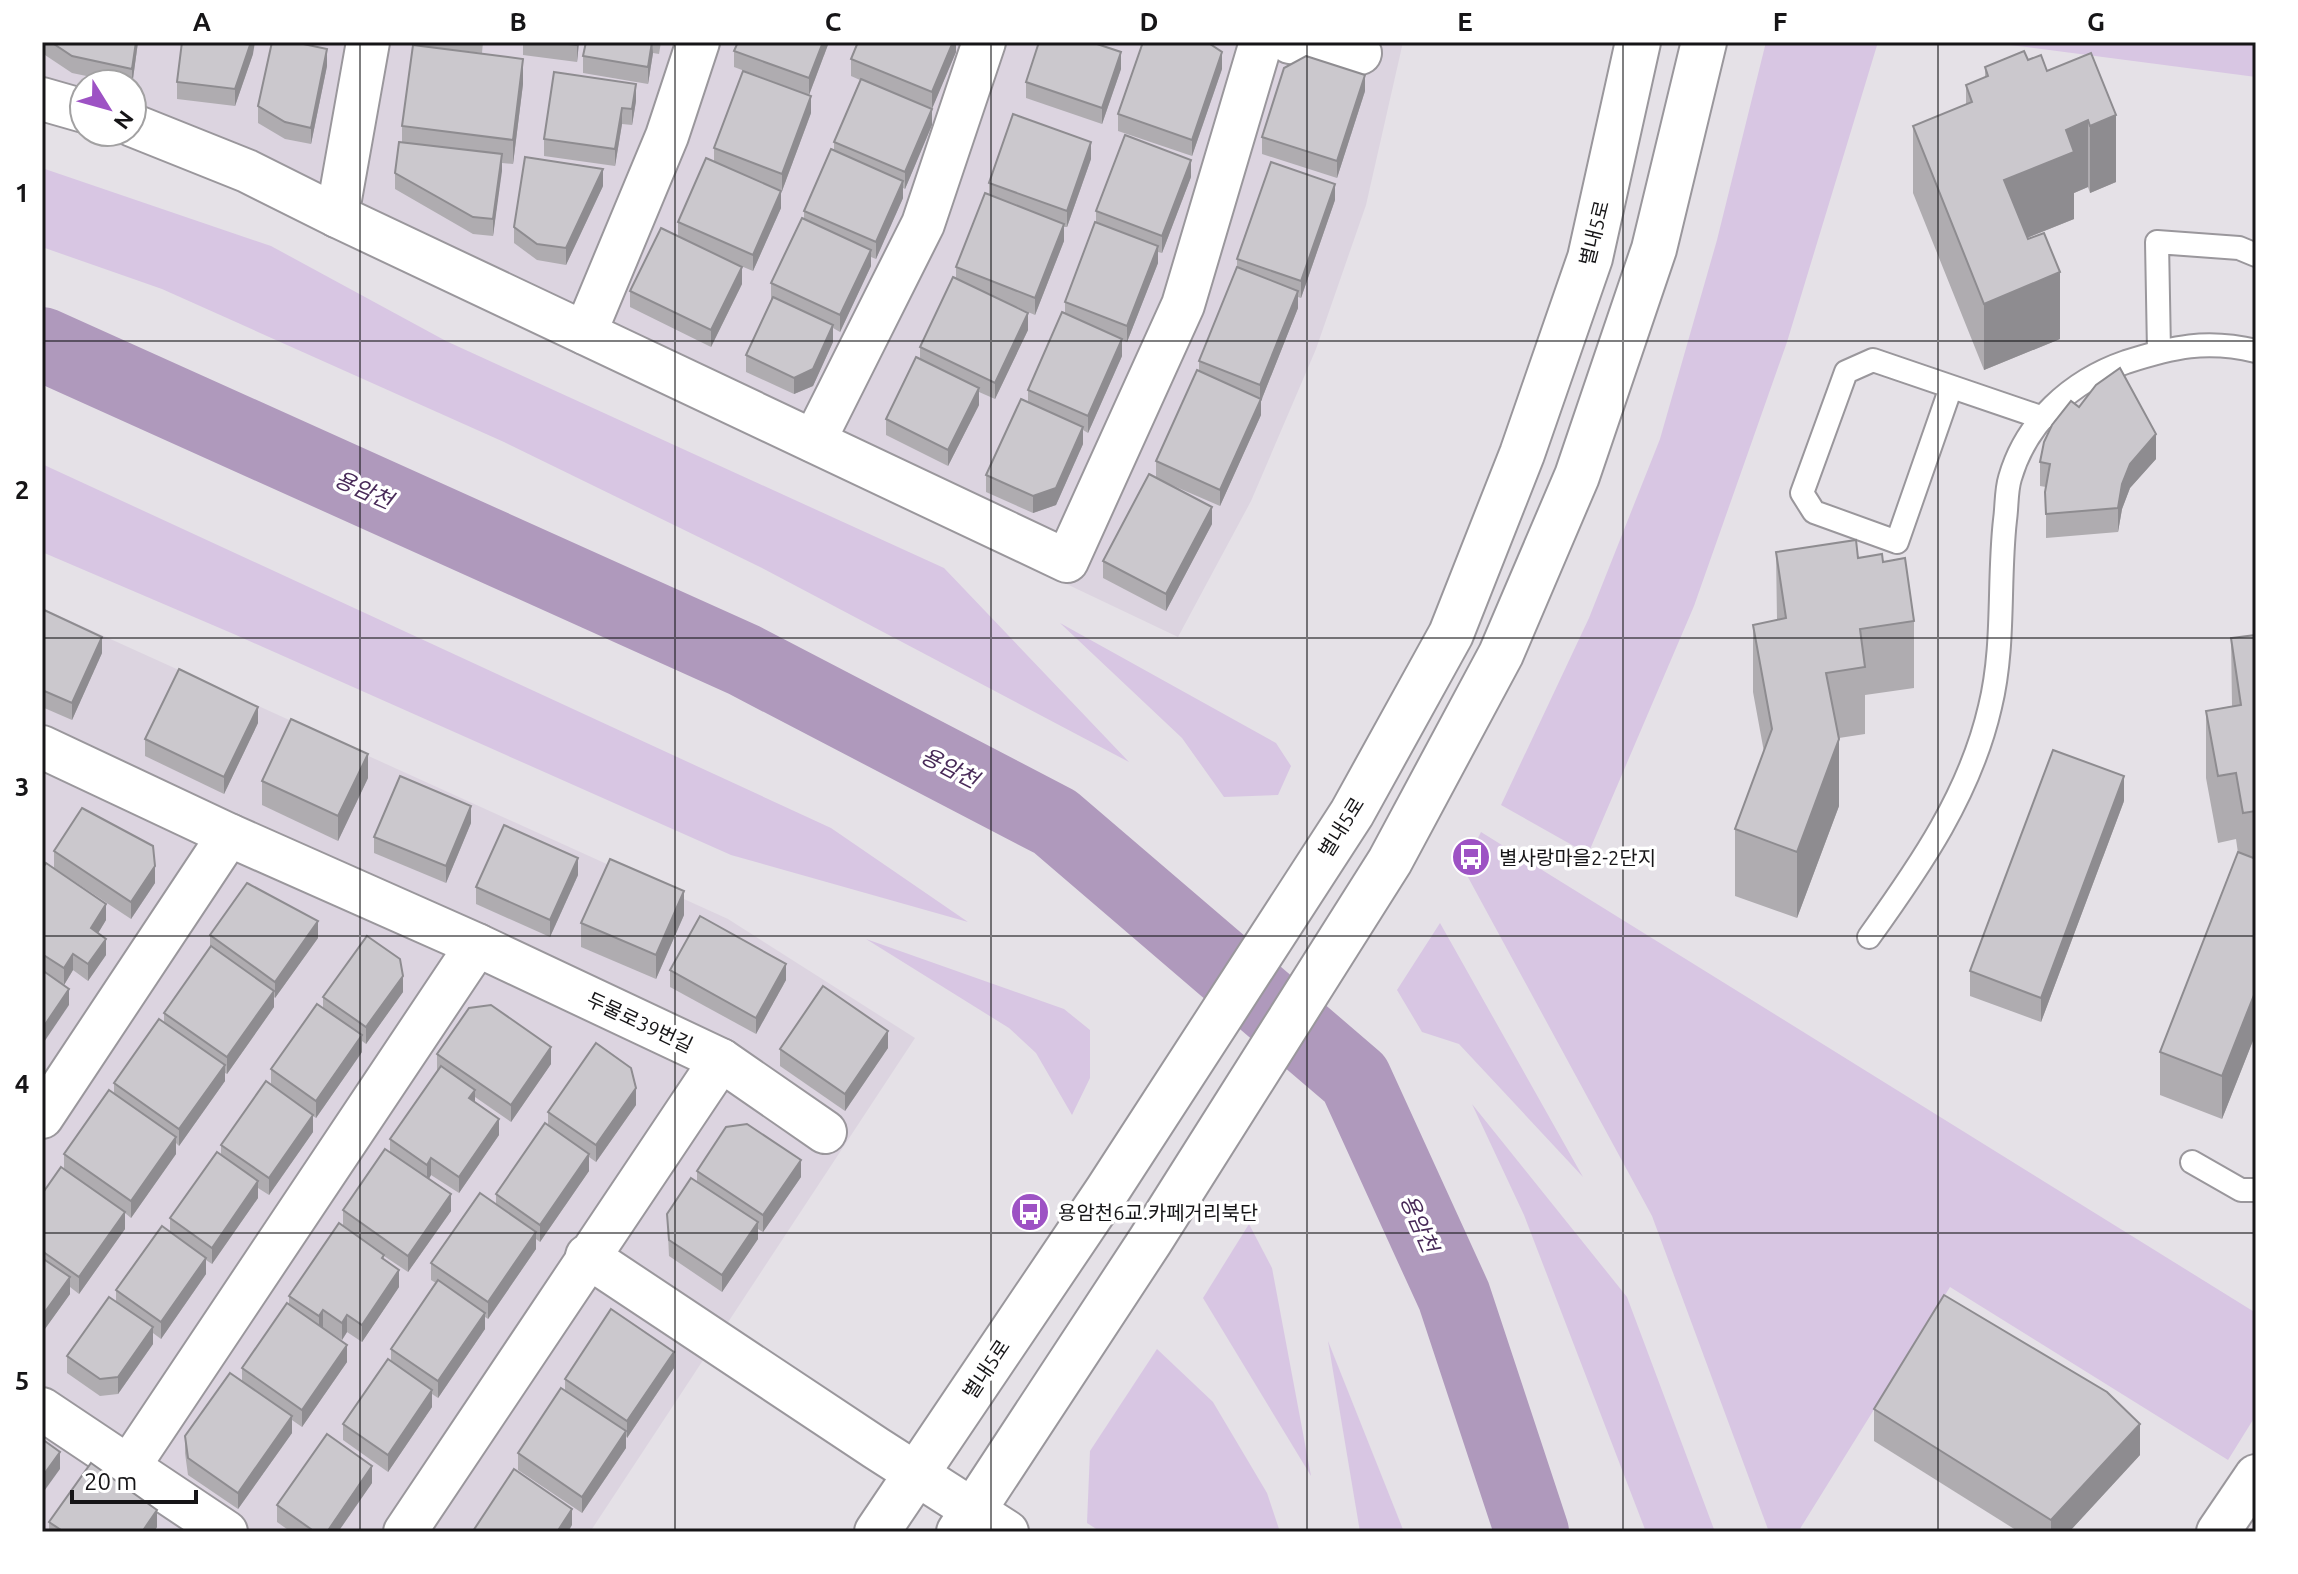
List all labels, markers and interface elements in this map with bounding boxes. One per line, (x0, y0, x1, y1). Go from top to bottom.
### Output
text: A (193, 7, 212, 36)
text: B (509, 7, 527, 36)
text: C (825, 7, 842, 36)
text: D (1140, 7, 1158, 36)
text: E (1457, 7, 1473, 36)
text: F (1773, 7, 1787, 36)
text: G (2087, 7, 2105, 36)
north arrow (68, 68, 148, 148)
text: N (109, 106, 139, 134)
text: 1 (15, 178, 29, 207)
street label: 별내5로 (1575, 198, 1613, 268)
water label: 용암천 (331, 465, 399, 514)
text: 2 (15, 475, 29, 504)
water label: 용암천 (917, 742, 985, 793)
text: 3 (15, 772, 29, 801)
street label: 별내5로 (1314, 793, 1368, 861)
bus stop icon: 별사랑마을2-2단지 (1450, 836, 1492, 878)
place label: 별사랑마을2-2단지 (1499, 846, 1656, 869)
street label: 두물로39번길 (583, 987, 697, 1057)
text: 4 (15, 1069, 29, 1098)
water label: 용암천 (1396, 1190, 1445, 1258)
bus stop icon: 용암천6교.카페거리북단 (1009, 1191, 1051, 1233)
place label: 용암천6교.카페거리북단 (1058, 1201, 1258, 1224)
street label: 별내5로 (958, 1335, 1014, 1403)
text: 5 (15, 1366, 29, 1395)
scale bar (72, 1454, 196, 1504)
text: 20 m (84, 1468, 137, 1495)

